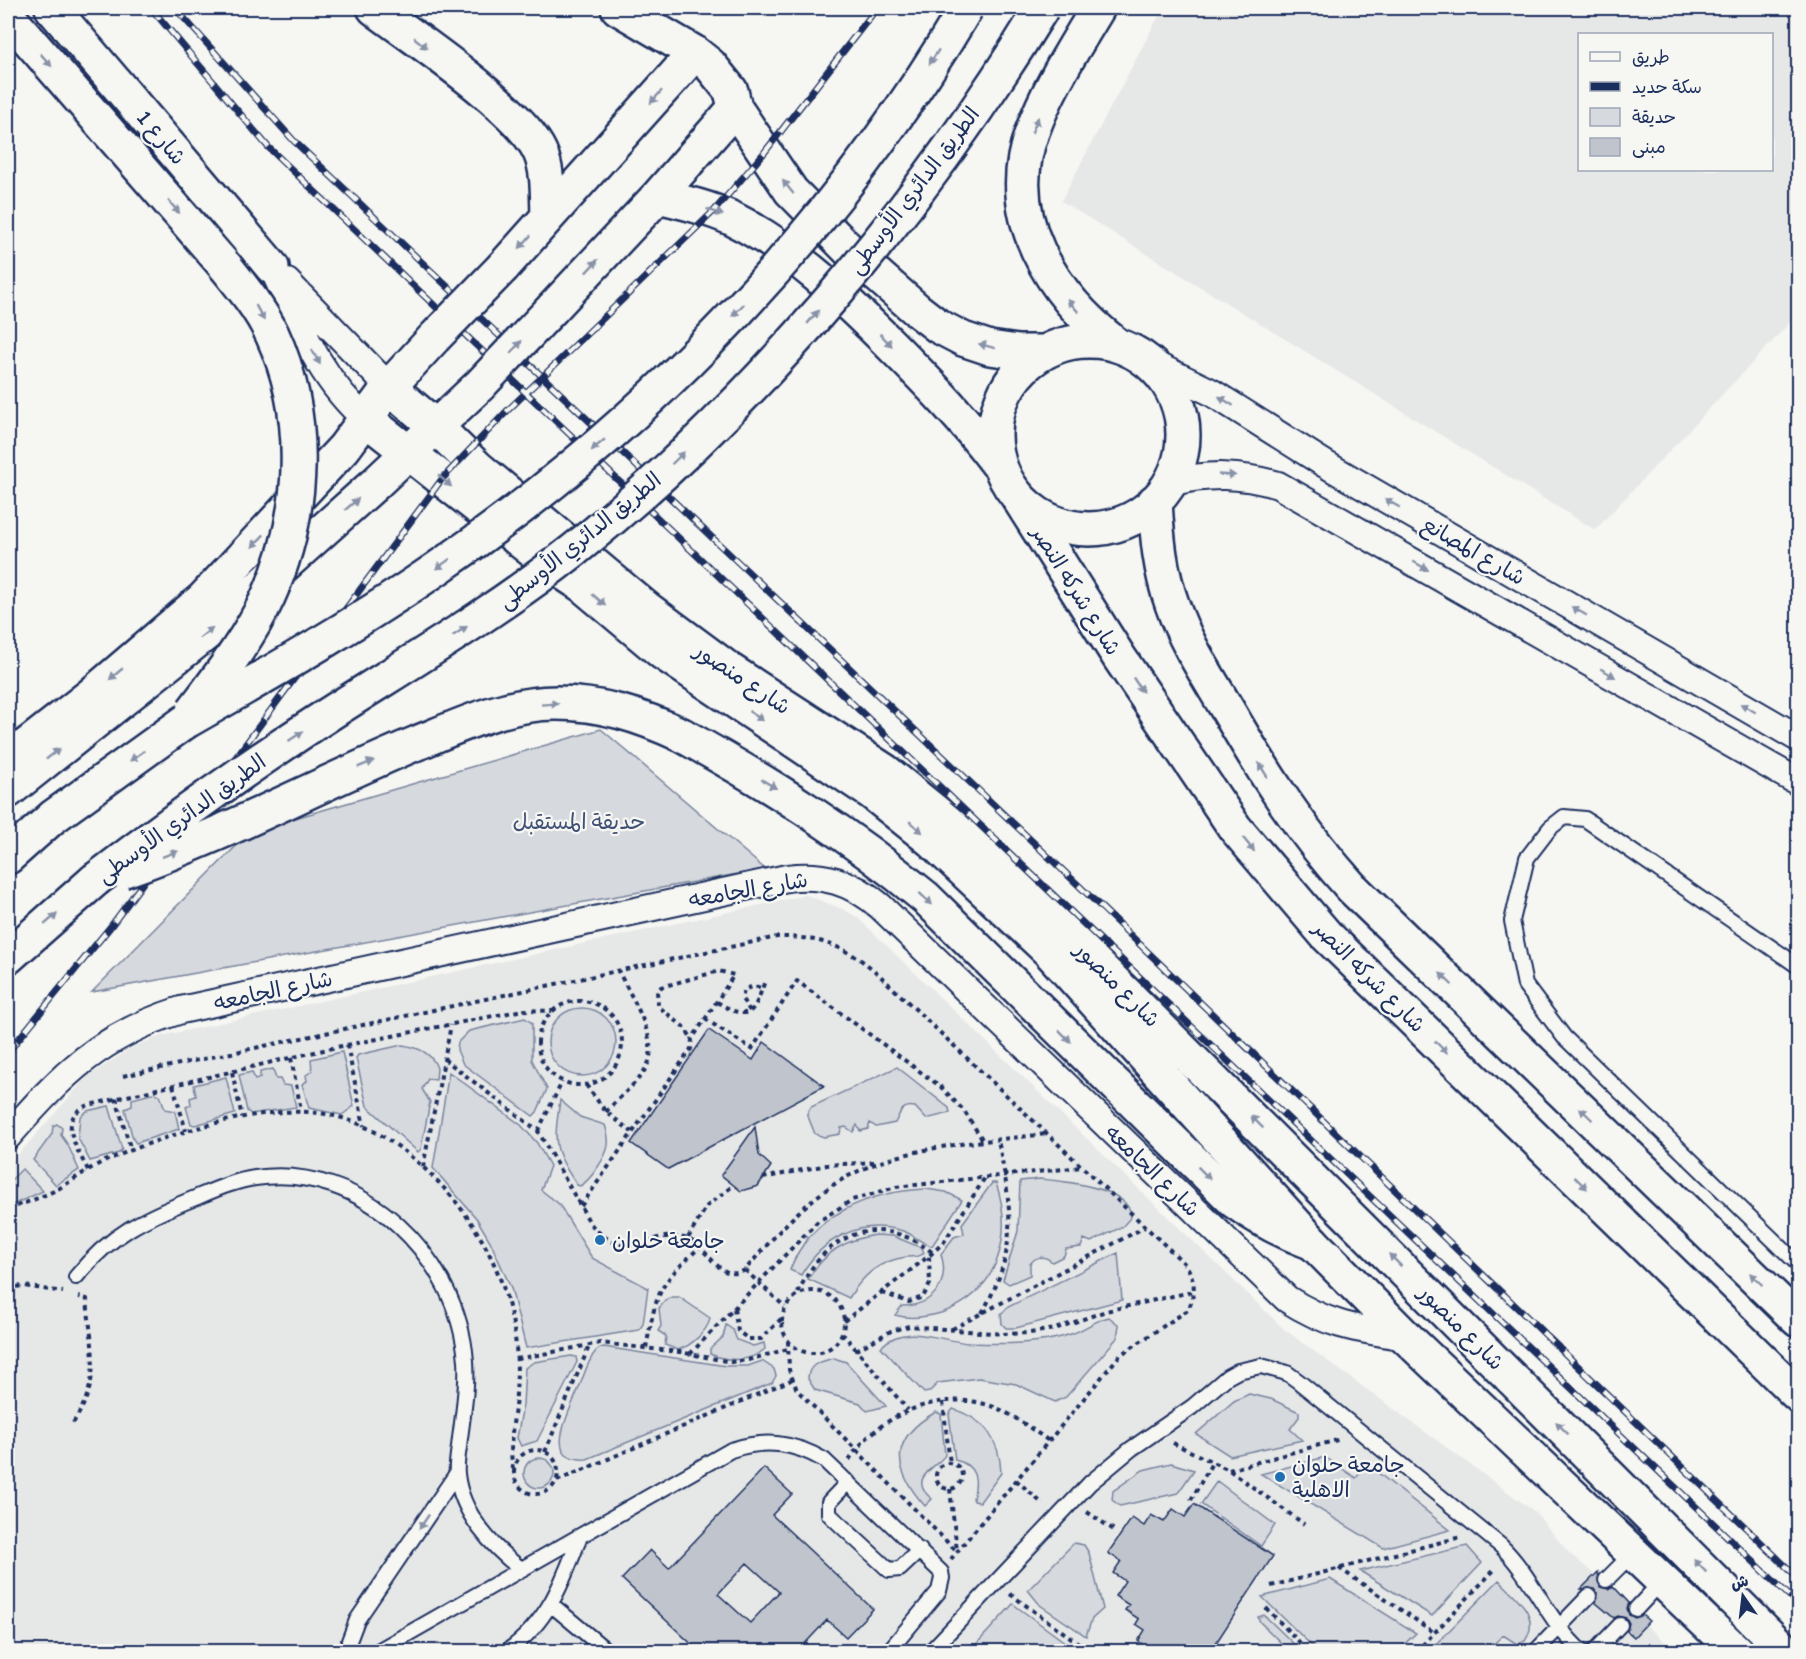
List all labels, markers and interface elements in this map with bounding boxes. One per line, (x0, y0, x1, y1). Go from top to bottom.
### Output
legend (1578, 33, 1773, 171)
one-way arrow (413, 37, 428, 49)
text: طريق (1632, 46, 1670, 68)
one-way arrow (929, 49, 940, 65)
one-way arrow (39, 52, 52, 67)
text: سكة حديد (1632, 76, 1702, 98)
one-way arrow (649, 89, 663, 104)
street label: الطريق الدائري الأوسطى (840, 100, 988, 281)
street label: شارع 1 (130, 105, 192, 171)
text: حديقة (1632, 106, 1676, 128)
one-way arrow (1030, 116, 1040, 134)
text: مبنى (1632, 136, 1666, 158)
one-way arrow (782, 180, 795, 195)
one-way arrow (167, 200, 181, 215)
one-way arrow (706, 207, 724, 217)
one-way arrow (518, 234, 532, 249)
one-way arrow (585, 259, 599, 274)
one-way arrow (1067, 298, 1080, 314)
one-way arrow (732, 302, 745, 317)
one-way arrow (255, 305, 265, 322)
one-way arrow (807, 309, 820, 325)
one-way arrow (879, 333, 893, 347)
one-way arrow (509, 339, 523, 354)
one-way arrow (978, 341, 996, 350)
one-way arrow (311, 349, 321, 366)
one-way arrow (1218, 396, 1234, 407)
one-way arrow (590, 438, 605, 451)
one-way arrow (671, 451, 686, 465)
street label: الطريق الدائري الأوسطى (491, 465, 668, 617)
one-way arrow (1218, 471, 1237, 480)
one-way arrow (437, 474, 452, 487)
one-way arrow (1384, 497, 1400, 508)
one-way arrow (344, 498, 359, 511)
street label: شارع المصانع (1416, 510, 1530, 593)
street label: شارع شركه النصر (1023, 519, 1127, 661)
one-way arrow (251, 533, 265, 548)
one-way arrow (436, 558, 452, 570)
one-way arrow (1413, 560, 1429, 571)
one-way arrow (591, 593, 606, 606)
one-way arrow (1570, 606, 1587, 616)
one-way arrow (452, 626, 468, 637)
one-way arrow (198, 627, 214, 640)
street label: شارع منصور (687, 635, 796, 722)
one-way arrow (109, 667, 124, 680)
one-way arrow (1600, 668, 1617, 678)
one-way arrow (1132, 677, 1143, 693)
one-way arrow (541, 699, 560, 709)
one-way arrow (1740, 703, 1756, 714)
one-way arrow (747, 710, 763, 722)
one-way arrow (287, 730, 303, 742)
street label: الطريق الدائري الأوسطى (90, 746, 273, 891)
one-way arrow (45, 748, 61, 761)
one-way arrow (129, 750, 145, 762)
one-way arrow (357, 759, 375, 768)
one-way arrow (1257, 762, 1268, 778)
one-way arrow (761, 779, 777, 790)
park label: حديقة المستقبل (513, 808, 645, 835)
one-way arrow (908, 821, 923, 833)
one-way arrow (1242, 838, 1254, 853)
one-way arrow (161, 849, 179, 858)
street label: شارع الجامعه (686, 866, 810, 915)
one-way arrow (919, 892, 934, 906)
one-way arrow (43, 913, 58, 926)
street label: شارع شركه النصر (1305, 913, 1431, 1040)
street label: شارع منصور (1066, 935, 1166, 1034)
street label: شارع الجامعه (211, 965, 335, 1018)
one-way arrow (1438, 972, 1453, 986)
one-way arrow (1058, 1029, 1073, 1043)
one-way arrow (1434, 1040, 1449, 1054)
one-way arrow (1579, 1108, 1593, 1122)
one-way arrow (1250, 1116, 1264, 1130)
street label: شارع الجامعه (1098, 1119, 1205, 1223)
one-way arrow (1197, 1166, 1212, 1180)
one-way arrow (1573, 1176, 1588, 1190)
place label: جامعة حلوان (612, 1227, 725, 1254)
marker: جامعة حلوان (593, 1233, 607, 1247)
one-way arrow (1388, 1254, 1402, 1268)
one-way arrow (1749, 1272, 1764, 1286)
street label: شارع منصور (1410, 1278, 1510, 1377)
one-way arrow (1556, 1421, 1570, 1435)
place label: جامعة حلوان الاهلية (1292, 1451, 1405, 1503)
marker: جامعة حلوان الاهلية (1273, 1470, 1287, 1484)
one-way arrow (419, 1514, 430, 1530)
one-way arrow (1694, 1559, 1708, 1573)
north arrow (1713, 1566, 1773, 1626)
text: ش (1729, 1571, 1750, 1593)

